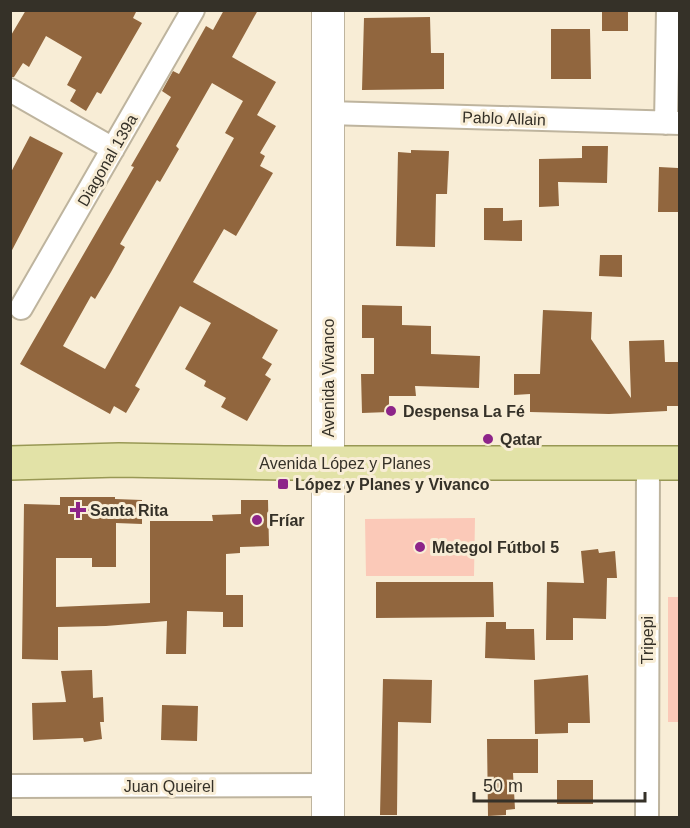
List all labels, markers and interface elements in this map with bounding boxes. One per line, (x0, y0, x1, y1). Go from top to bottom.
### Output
street label: Pablo Allain (462, 109, 546, 128)
street label: Diagonal 139a (74, 111, 141, 209)
street label: Avenida Vivanco (320, 319, 337, 437)
place label: Despensa La Fé (403, 403, 525, 420)
marker: Despensa La Fé (384, 404, 398, 418)
place label: Qatar (500, 431, 542, 448)
marker: Qatar (481, 432, 495, 446)
street label: Avenida López y Planes (259, 455, 431, 472)
place label: López y Planes y Vivanco (295, 476, 490, 493)
marker: López y Planes y Vivanco (276, 477, 290, 491)
place label: Santa Rita (90, 502, 168, 519)
marker: Santa Rita (71, 503, 85, 517)
place label: Fríar (269, 512, 305, 529)
marker: Fríar (250, 513, 264, 527)
place label: Metegol Fútbol 5 (432, 539, 559, 556)
marker: Metegol Fútbol 5 (413, 540, 427, 554)
street label: Tripepi (639, 616, 656, 664)
scale bar (474, 765, 645, 803)
text: 50 m (483, 776, 523, 796)
street label: Juan Queirel (124, 778, 214, 795)

